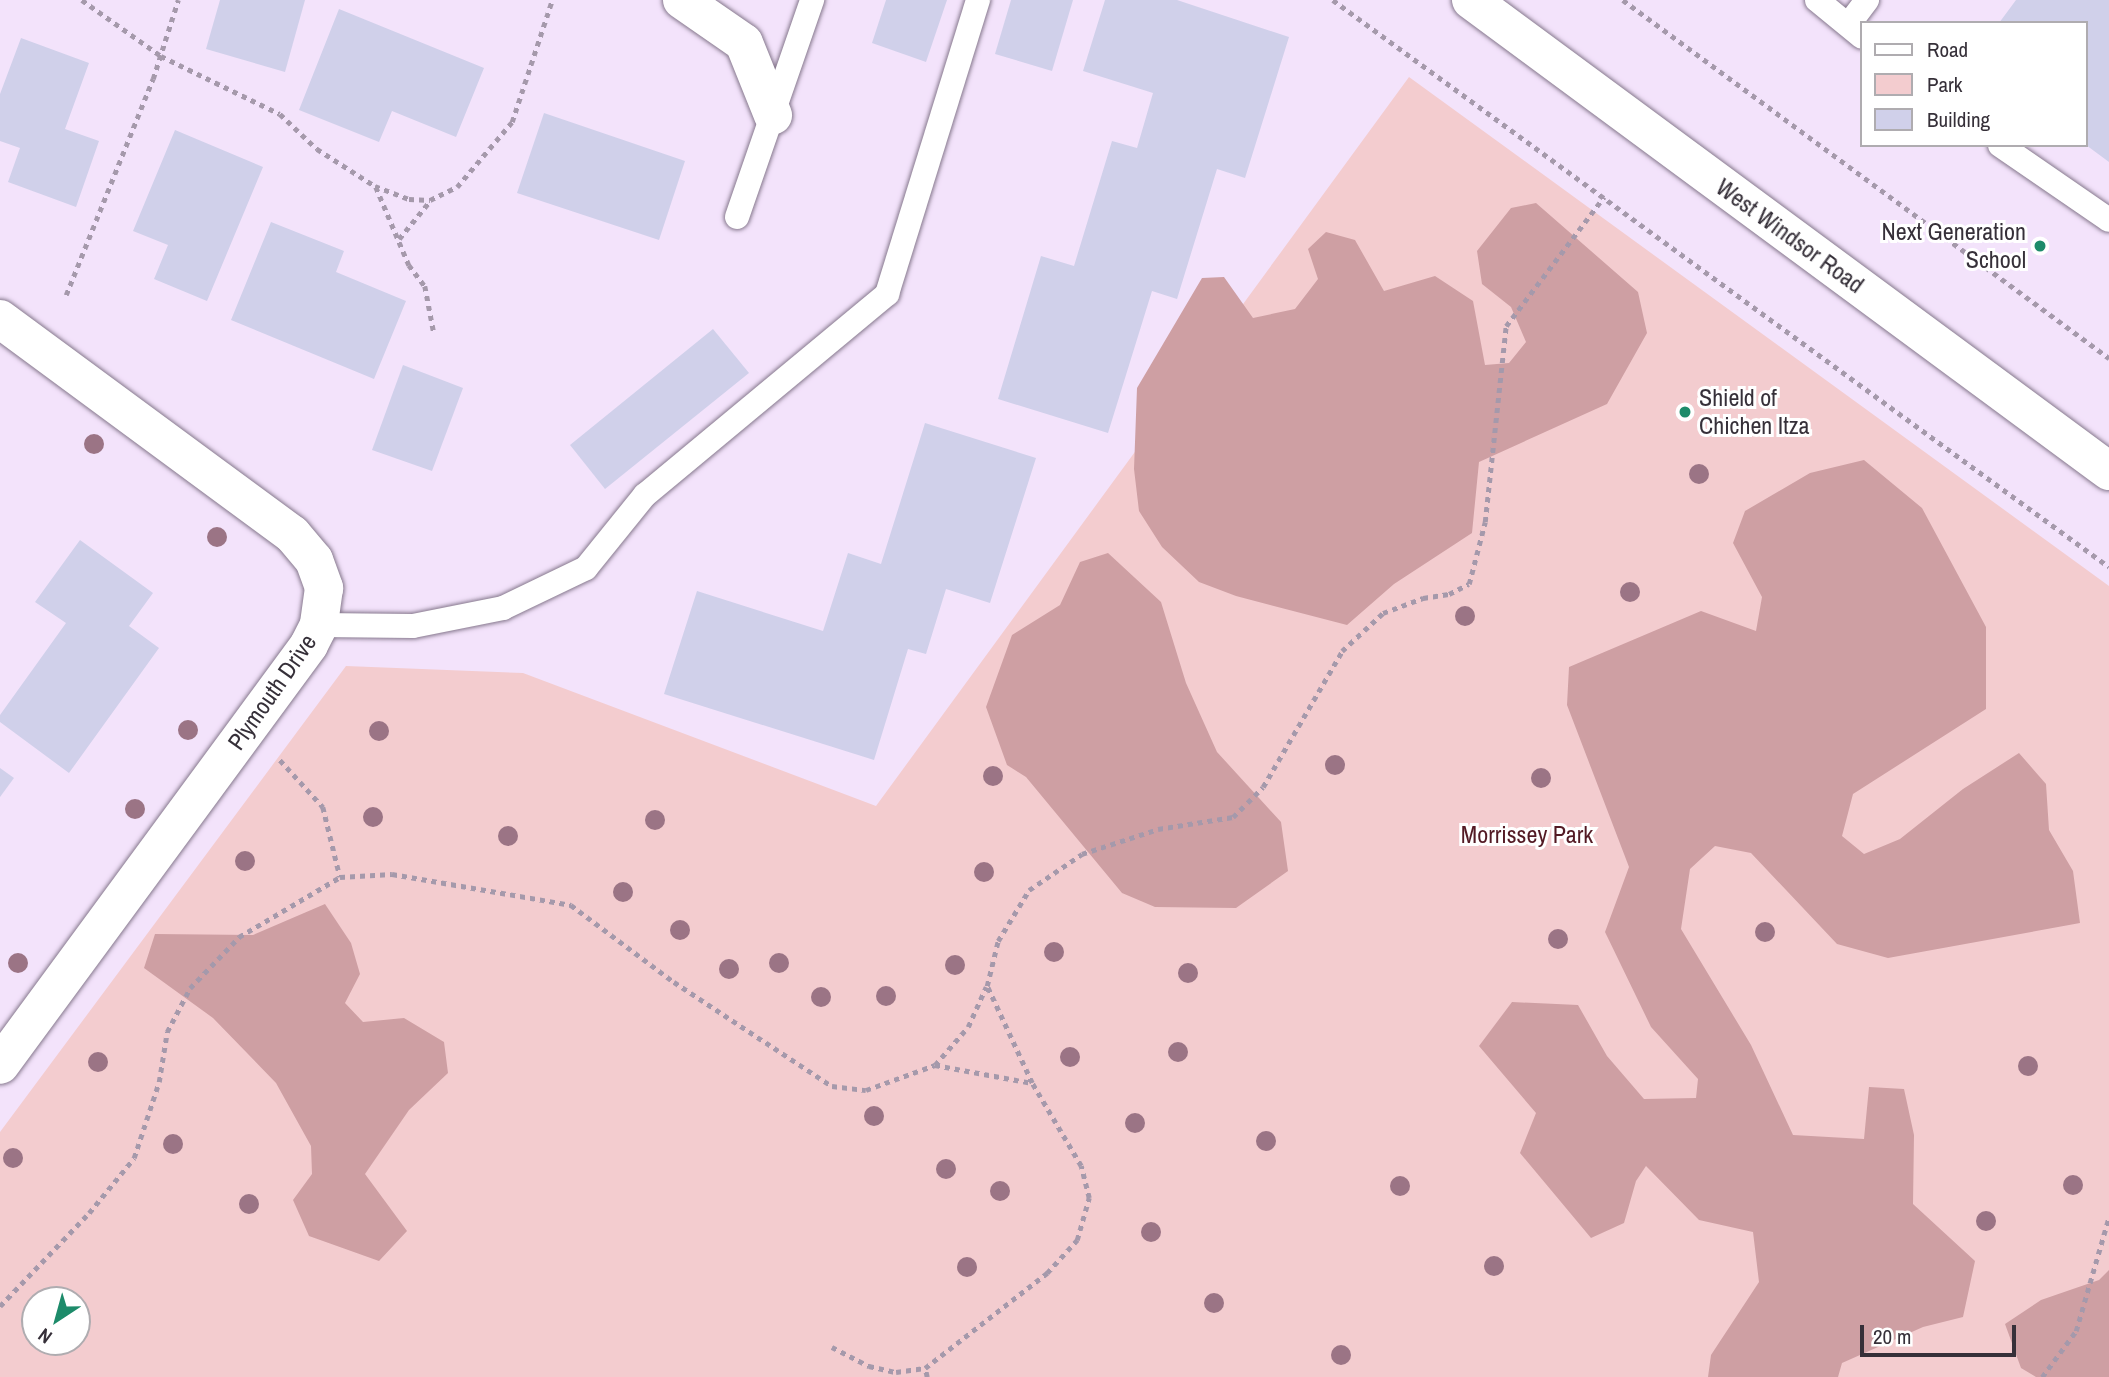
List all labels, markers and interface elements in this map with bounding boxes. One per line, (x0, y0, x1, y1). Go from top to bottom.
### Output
legend (1860, 21, 2088, 147)
text: Road (1927, 35, 1968, 64)
text: Park (1927, 70, 1962, 99)
text: Building (1927, 105, 1990, 134)
street label: West Windsor Road (1710, 173, 1870, 299)
place label: Next Generation School (1882, 218, 2026, 274)
marker: Next Generation School (2032, 238, 2048, 254)
place label: Shield of Chichen Itza (1699, 384, 1809, 440)
marker: Shield of Chichen Itza (1677, 404, 1693, 420)
street label: Plymouth Drive (222, 629, 322, 755)
park label: Morrissey Park (1461, 821, 1593, 849)
north arrow (21, 1286, 91, 1356)
scale bar (1864, 1310, 2020, 1354)
text: 20 m (1873, 1322, 1911, 1351)
text: N (33, 1323, 57, 1350)

